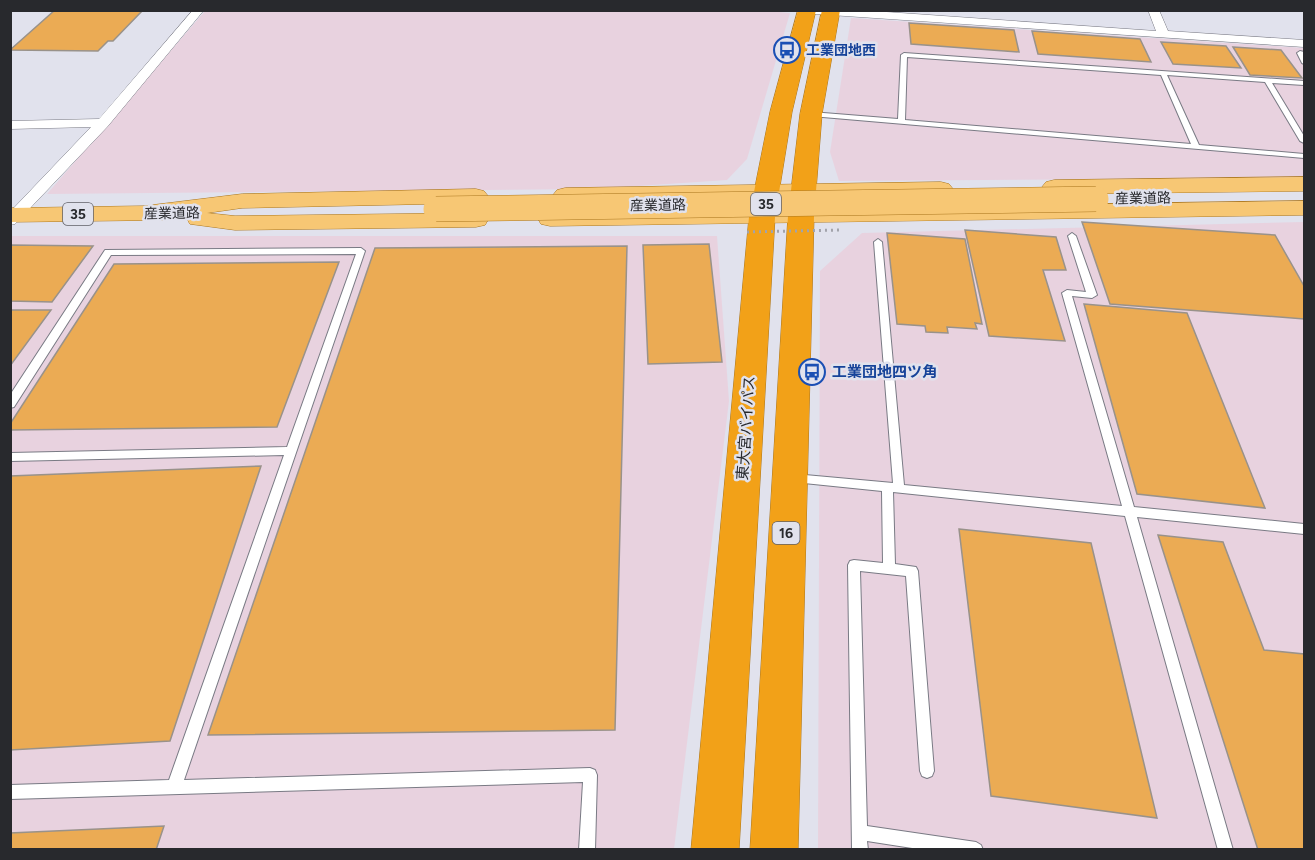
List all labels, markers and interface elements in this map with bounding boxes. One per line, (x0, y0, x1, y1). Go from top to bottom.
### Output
bus stop icon: 工業団地西 (772, 35, 802, 65)
place label: 工業団地西 (806, 42, 876, 59)
street label: 産業道路 (1115, 190, 1171, 207)
road number: 35 (751, 193, 781, 215)
street label: 産業道路 (630, 197, 686, 214)
road number: 35 (63, 203, 93, 225)
street label: 産業道路 (144, 205, 200, 222)
bus stop icon: 工業団地四ツ角 (797, 357, 827, 387)
place label: 工業団地四ツ角 (832, 363, 937, 381)
street label: 東大宮バイパス (733, 375, 759, 481)
road number: 16 (772, 522, 800, 544)

